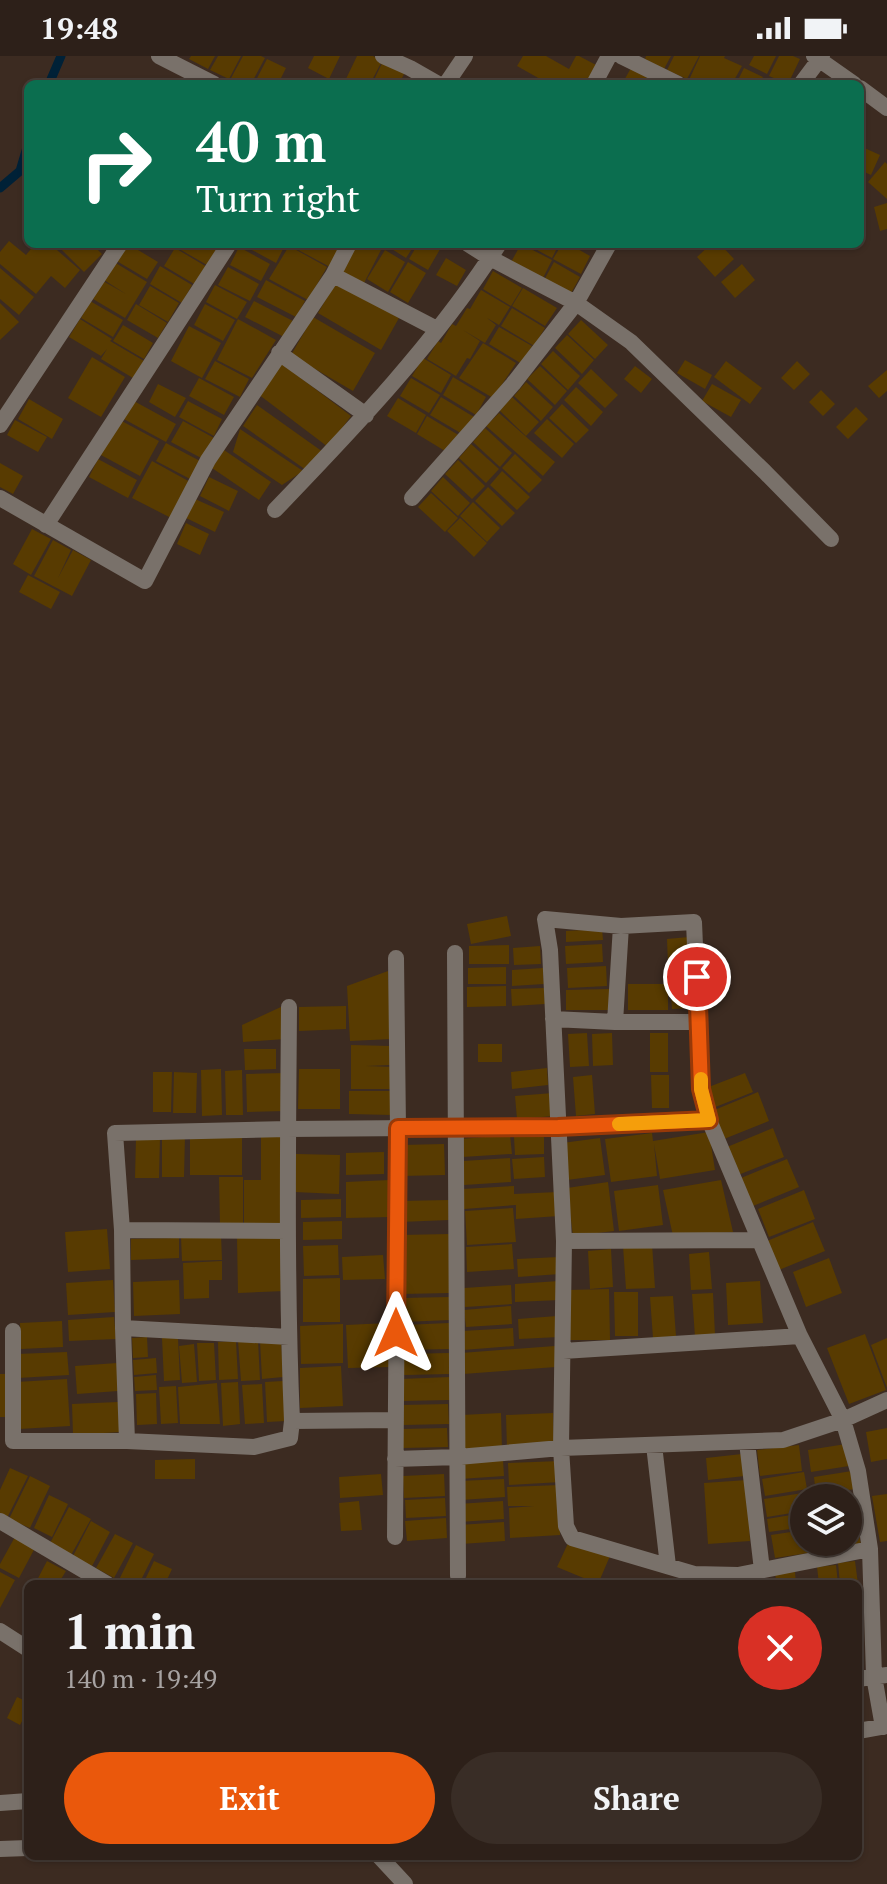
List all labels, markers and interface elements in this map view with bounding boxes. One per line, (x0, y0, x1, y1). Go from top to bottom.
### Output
text: 19:48 (40, 8, 118, 48)
text: 40 m (196, 104, 326, 178)
icon: right (64, 112, 168, 216)
text: Turn right (196, 175, 360, 222)
pin (663, 943, 731, 1011)
icon: arrive (675, 955, 719, 999)
position arrow (354, 1291, 438, 1375)
map controls (790, 1484, 862, 1556)
button: layers (790, 1484, 862, 1556)
text: 1 min (64, 1599, 195, 1663)
button: close (738, 1606, 822, 1690)
text: 140 m · 19:49 (64, 1661, 217, 1695)
button: Exit (64, 1752, 435, 1844)
button: Share (451, 1752, 822, 1844)

